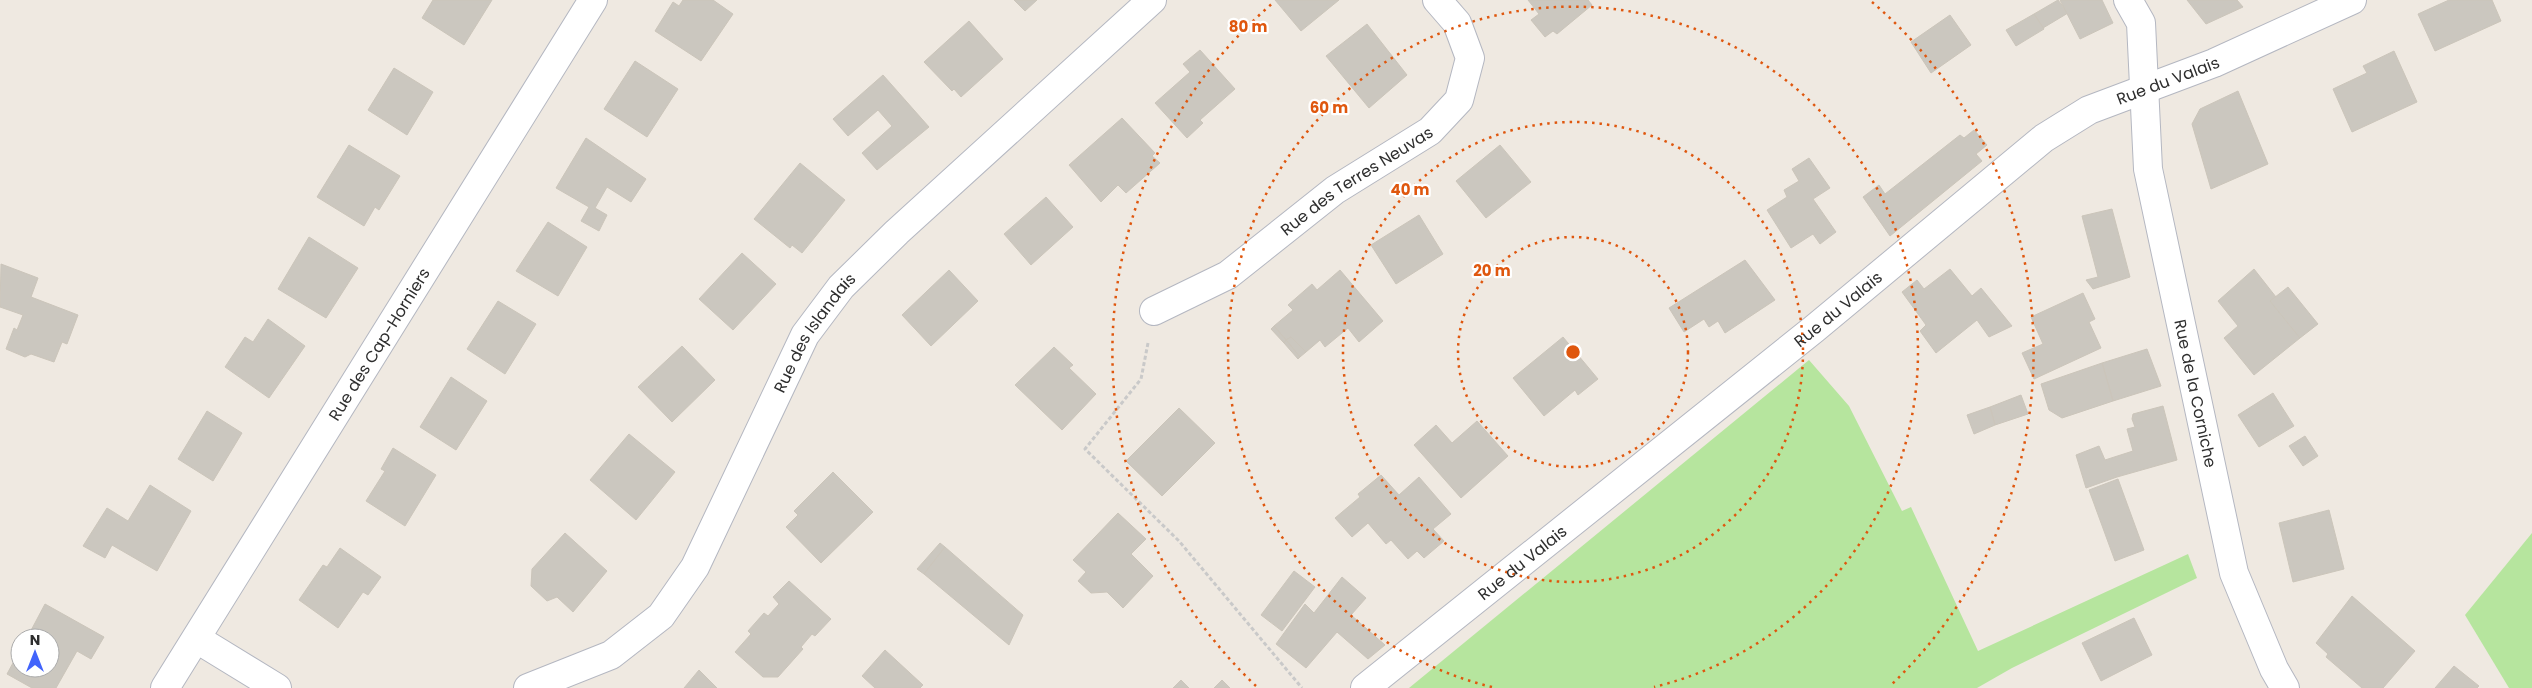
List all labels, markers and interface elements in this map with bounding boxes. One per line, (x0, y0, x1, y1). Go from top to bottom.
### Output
text: 80 m (1229, 16, 1267, 37)
street label: Rue du Valais (2113, 51, 2223, 111)
text: 60 m (1310, 97, 1348, 118)
street label: Rue des Terres Neuvas (1276, 121, 1437, 241)
text: 40 m (1390, 179, 1430, 200)
text: 20 m (1473, 260, 1511, 281)
street label: Rue des Cap-Horniers (323, 264, 436, 425)
street label: Rue du Valais (1789, 266, 1887, 353)
street label: Rue des Islandais (768, 268, 861, 397)
street label: Rue de la Corniche (2168, 317, 2222, 470)
centre of rings (1564, 343, 1582, 361)
street label: Rue du Valais (1473, 520, 1572, 606)
north arrow (10, 628, 60, 678)
text: N (30, 630, 40, 650)

